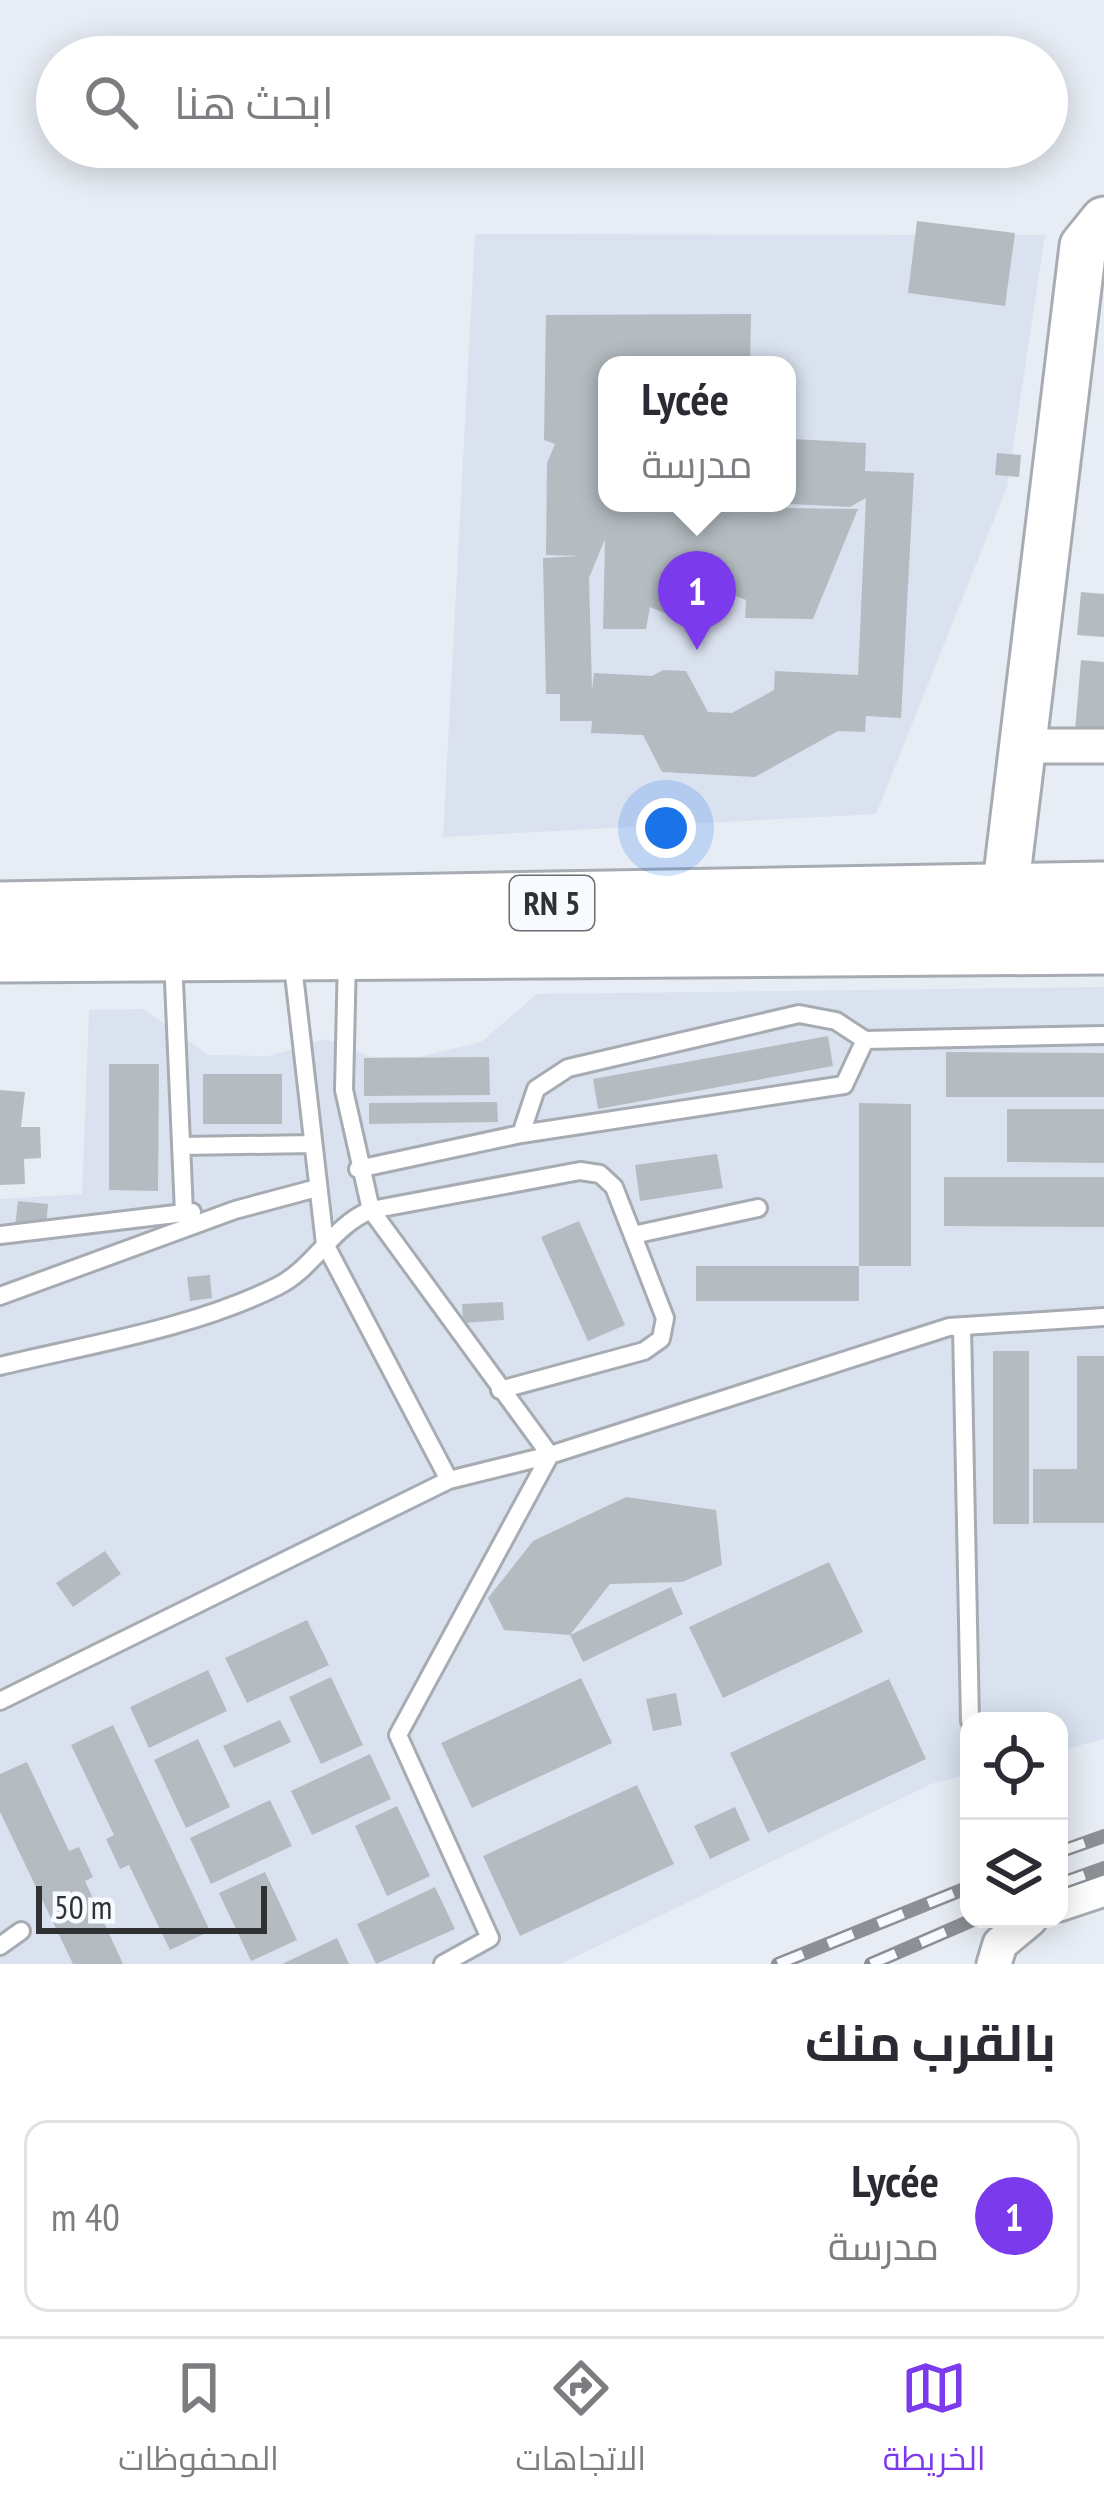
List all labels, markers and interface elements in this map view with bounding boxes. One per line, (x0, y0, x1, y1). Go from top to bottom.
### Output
search box (36, 36, 1068, 168)
icon: search (78, 69, 144, 135)
text: ابحث هنا (174, 73, 334, 131)
popup (598, 356, 796, 512)
text: Lycée (642, 369, 729, 427)
text: مدرسة (642, 438, 752, 489)
pin: 1 (658, 551, 736, 650)
your location (636, 798, 696, 858)
road number: RN 5 (510, 876, 594, 930)
map controls (960, 1712, 1068, 1928)
button: locate (960, 1712, 1068, 1820)
button: layers (960, 1820, 1068, 1928)
scale bar (36, 1880, 267, 1933)
text: 50 m (54, 1885, 112, 1928)
text: بالقرب منك (805, 2009, 1056, 2075)
text: Lycée (852, 2151, 939, 2209)
text: 40 m (51, 2191, 120, 2242)
text: 1 (1005, 2191, 1023, 2242)
text: مدرسة (828, 2220, 939, 2271)
tab: المحفوظات (118, 2355, 279, 2489)
tab: الاتجاهات (516, 2355, 646, 2489)
tab: الخريطة (883, 2355, 986, 2489)

